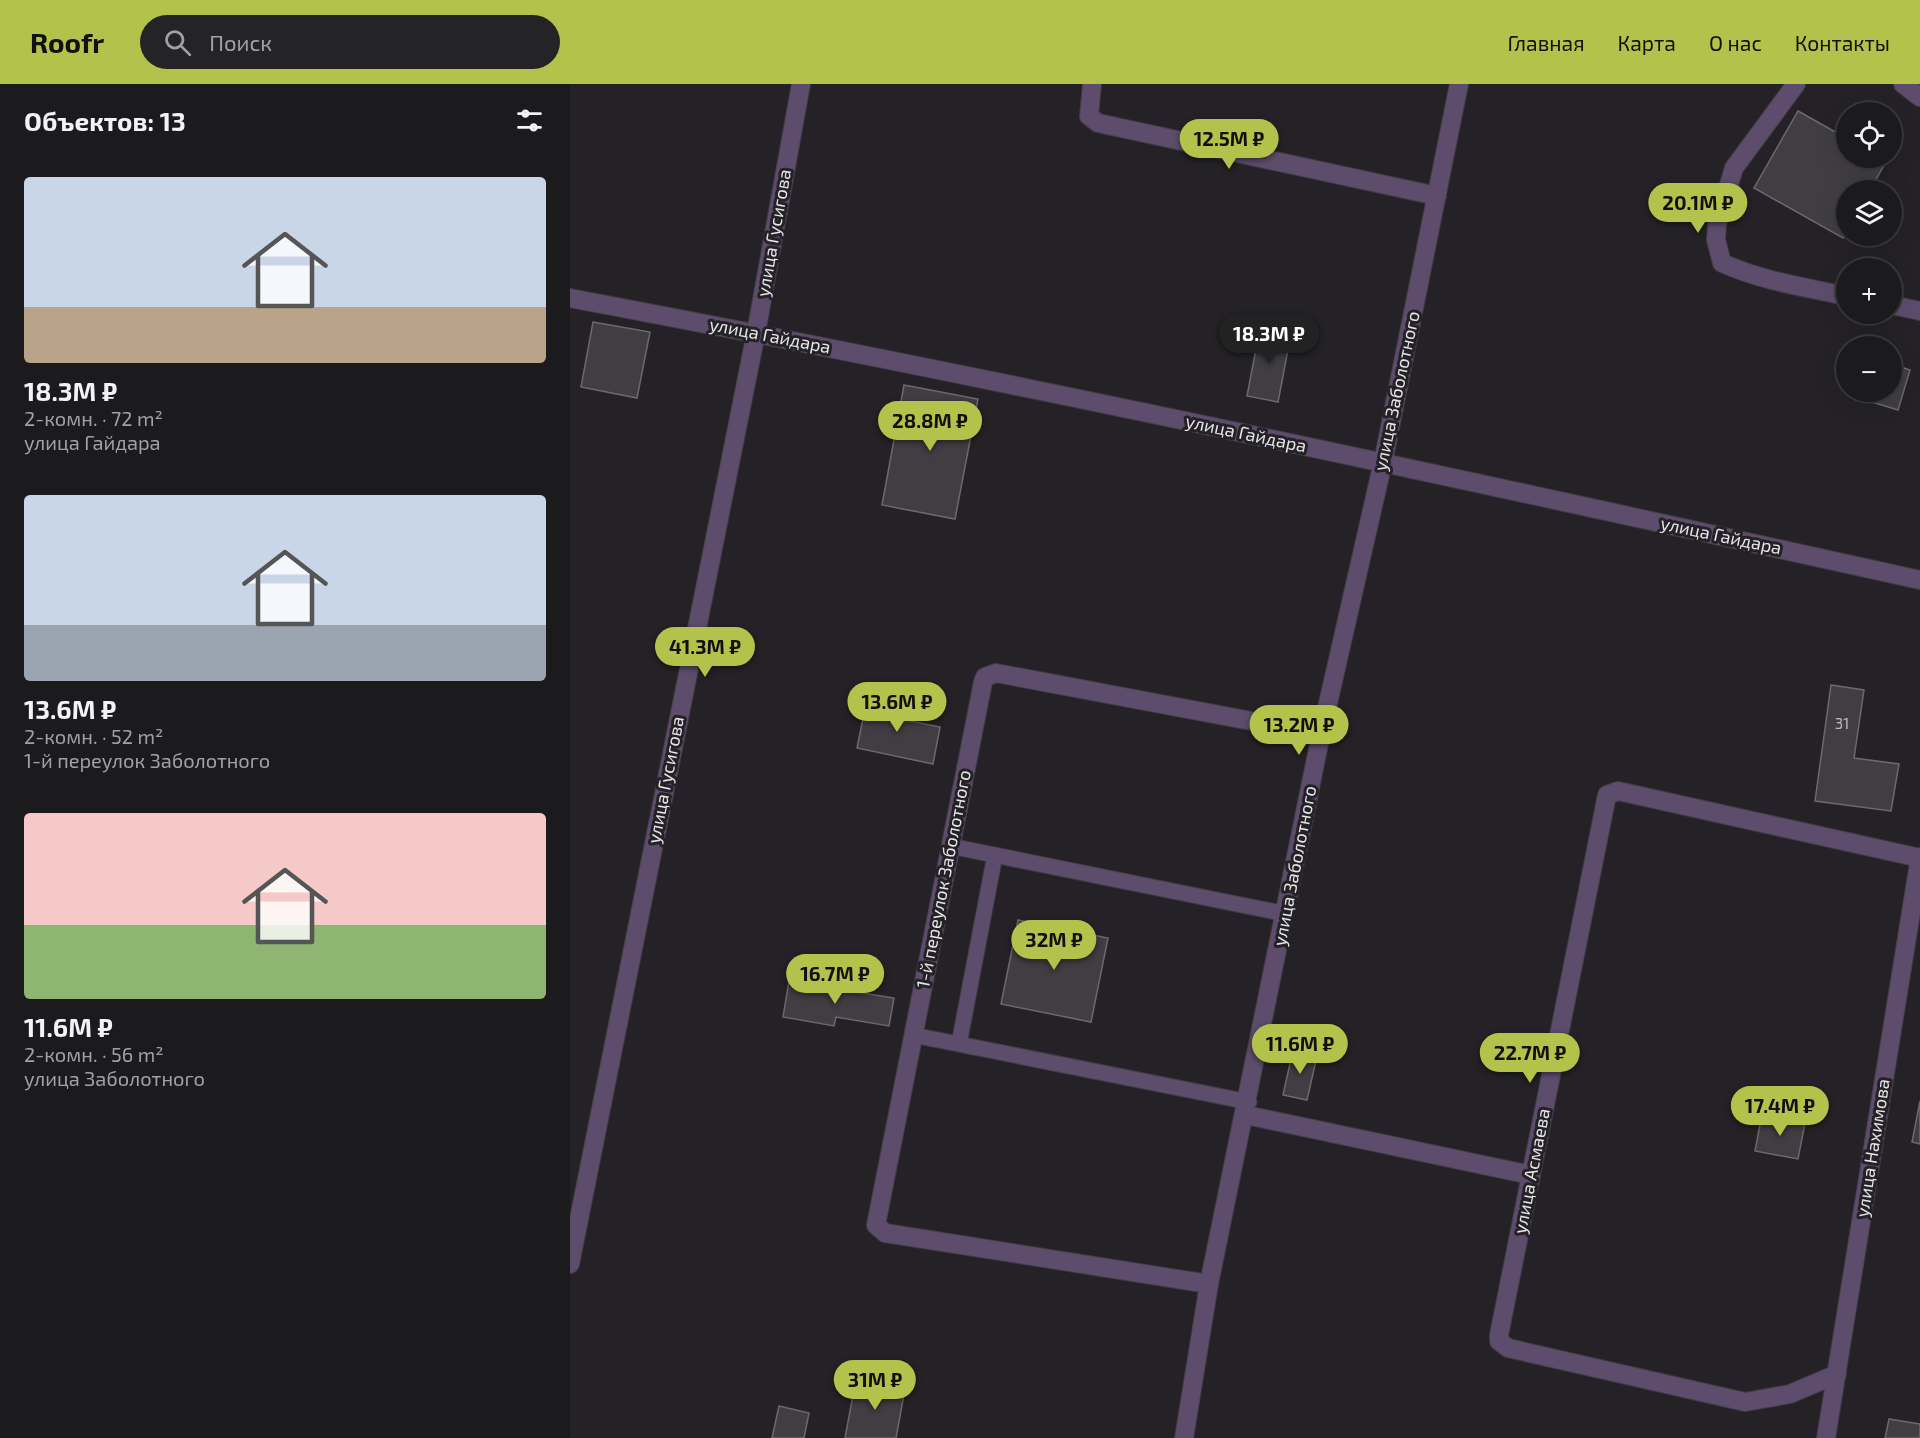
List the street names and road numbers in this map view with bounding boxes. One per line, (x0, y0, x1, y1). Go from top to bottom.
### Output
street label: улица Гусигова (751, 167, 795, 298)
street label: улица Заболотного (1368, 309, 1424, 473)
street label: улица Гайдара (708, 312, 833, 358)
street label: улица Гайдара (1184, 409, 1309, 457)
street label: улица Гайдара (1659, 511, 1784, 559)
street label: улица Гусигова (642, 714, 688, 845)
street label: 1-й переулок Заболотного (911, 768, 975, 990)
street label: улица Заболотного (1268, 784, 1320, 948)
street label: улица Нахимова (1850, 1077, 1894, 1219)
street label: улица Асмаева (1508, 1106, 1554, 1235)

